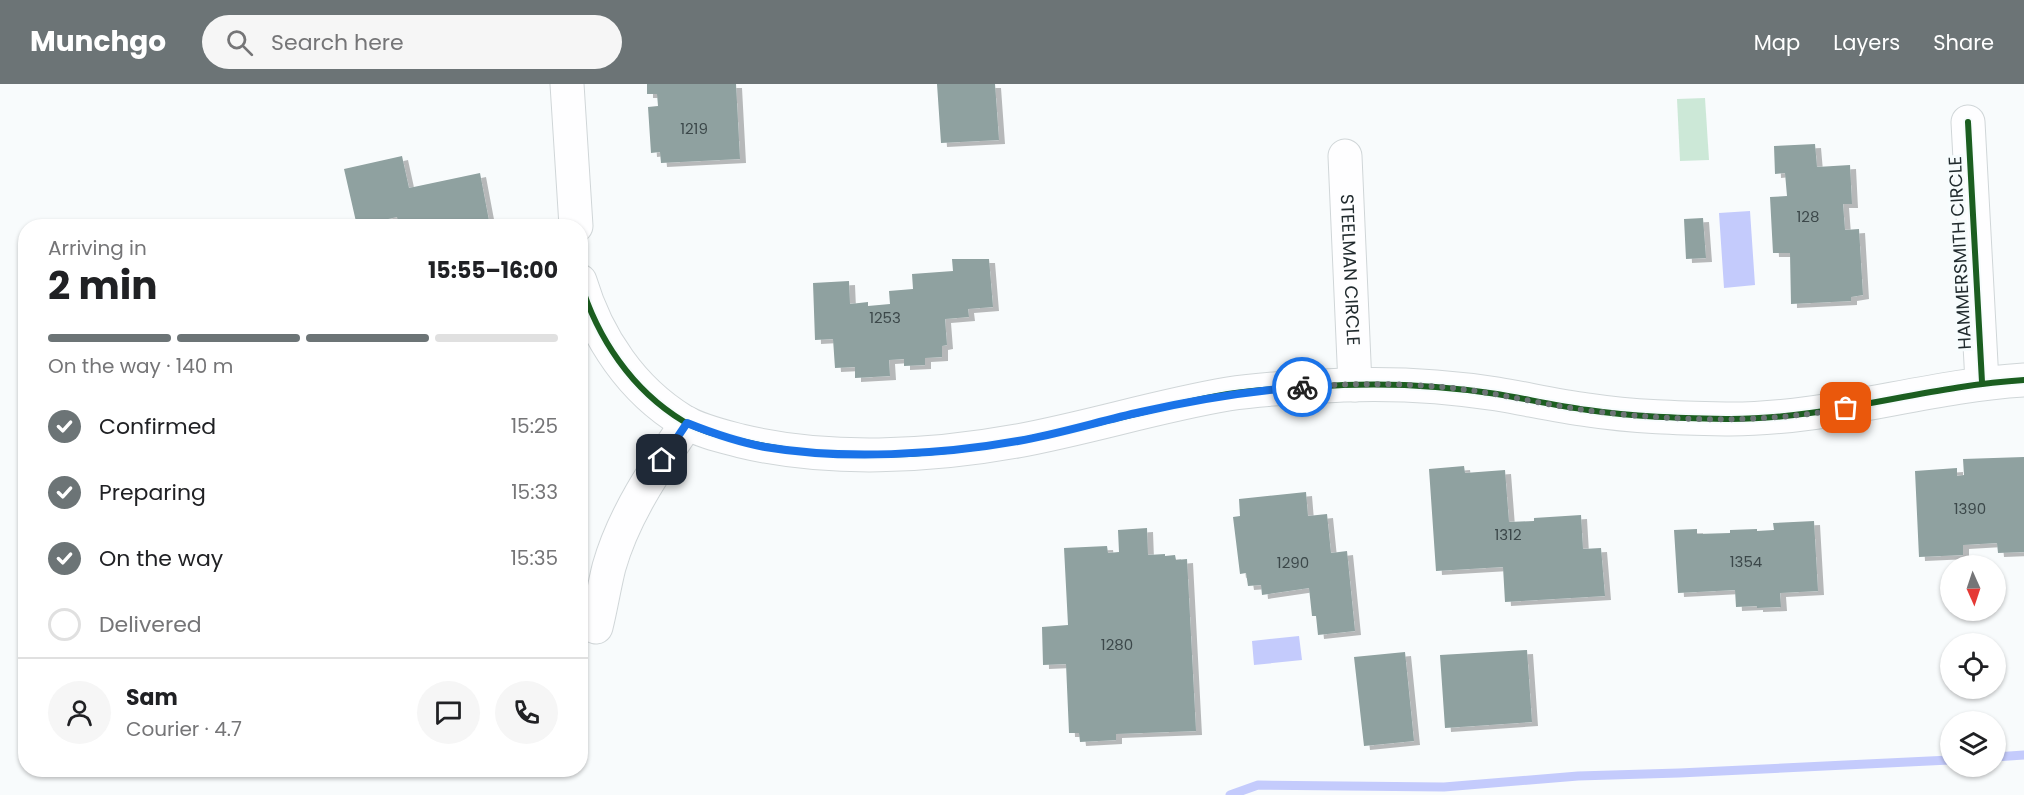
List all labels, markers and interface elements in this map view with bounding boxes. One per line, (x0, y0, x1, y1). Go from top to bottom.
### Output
search box (202, 15, 622, 69)
text: Munchgo (30, 22, 166, 61)
icon: search (223, 26, 256, 59)
text: Search here (271, 27, 404, 58)
text: Map (1754, 28, 1800, 57)
text: Layers (1833, 28, 1900, 57)
text: Share (1933, 28, 1994, 57)
house number: 1219 (680, 118, 708, 139)
street label: HAMMERSMITH CIRCLE (1942, 156, 1977, 350)
street label: STEELMAN CIRCLE (1335, 193, 1366, 346)
house number: 128 (1797, 206, 1819, 227)
text: Arriving in (48, 234, 147, 262)
text: 15:55–16:00 (428, 255, 558, 286)
text: 2 min (48, 258, 158, 313)
house number: 1253 (869, 307, 901, 328)
text: On the way · 140 m (48, 352, 233, 380)
courier (1272, 357, 1332, 417)
icon: bike (1286, 371, 1319, 404)
pin (1820, 382, 1871, 433)
icon: bag (1829, 391, 1862, 424)
icon: check (48, 410, 81, 443)
text: Confirmed (99, 411, 216, 442)
text: 15:25 (511, 412, 558, 440)
pin (636, 434, 687, 485)
icon: home (645, 443, 678, 476)
icon: check (48, 476, 81, 509)
text: Preparing (99, 477, 206, 508)
text: 15:33 (511, 478, 558, 506)
house number: 1390 (1954, 498, 1986, 519)
house number: 1312 (1494, 524, 1522, 545)
icon: check (48, 542, 81, 575)
text: On the way (99, 543, 223, 574)
text: 15:35 (510, 544, 558, 572)
house number: 1354 (1730, 551, 1762, 572)
house number: 1290 (1277, 552, 1309, 573)
north arrow (1940, 555, 2006, 621)
map controls (1940, 555, 2006, 777)
text: Delivered (99, 609, 202, 640)
button: locate (1940, 633, 2006, 699)
house number: 1280 (1101, 634, 1133, 655)
button: person (48, 681, 111, 744)
button: chat (417, 681, 480, 744)
button: phone (495, 681, 558, 744)
text: Sam (126, 682, 178, 713)
button: layers (1940, 711, 2006, 777)
text: Courier · 4.7 (126, 715, 242, 743)

